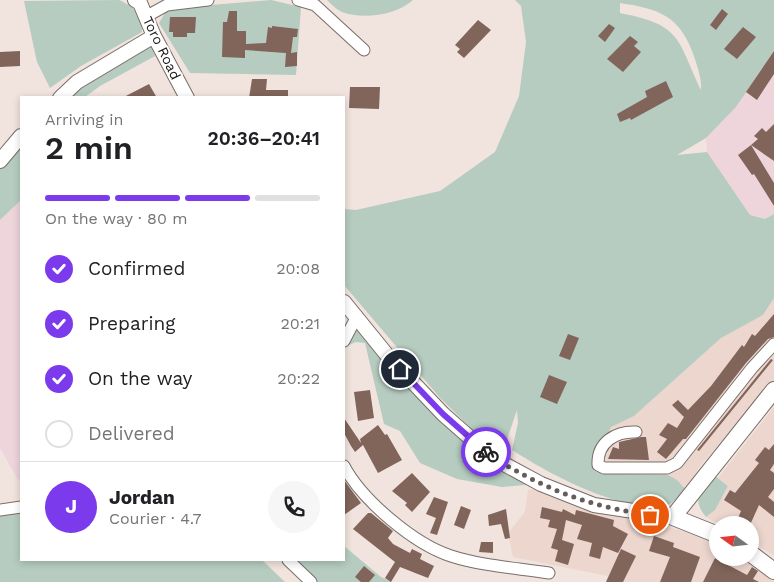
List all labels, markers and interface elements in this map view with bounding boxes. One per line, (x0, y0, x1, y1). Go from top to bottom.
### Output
street label: Toro Road (140, 14, 184, 82)
text: Arriving in (45, 110, 123, 129)
text: 20:36–20:41 (208, 127, 320, 150)
text: 2 min (45, 129, 133, 167)
text: On the way · 80 m (45, 209, 188, 228)
icon: check (45, 255, 73, 283)
text: Confirmed (88, 257, 185, 280)
text: 20:08 (276, 259, 320, 278)
icon: check (45, 310, 73, 338)
text: Preparing (88, 312, 175, 335)
text: 20:21 (280, 314, 320, 333)
pin (379, 348, 421, 390)
icon: home (386, 355, 414, 383)
icon: check (45, 365, 73, 393)
text: On the way (88, 367, 192, 390)
text: 20:22 (277, 369, 320, 388)
text: Delivered (88, 422, 175, 445)
courier (461, 427, 511, 477)
icon: bike (472, 438, 500, 466)
button: phone (268, 481, 320, 533)
text: Jordan (109, 486, 175, 509)
pin (629, 494, 671, 536)
text: J (65, 495, 77, 518)
icon: bag (636, 501, 664, 529)
text: Courier · 4.7 (109, 509, 202, 528)
north arrow (709, 516, 759, 566)
map controls (709, 516, 759, 566)

